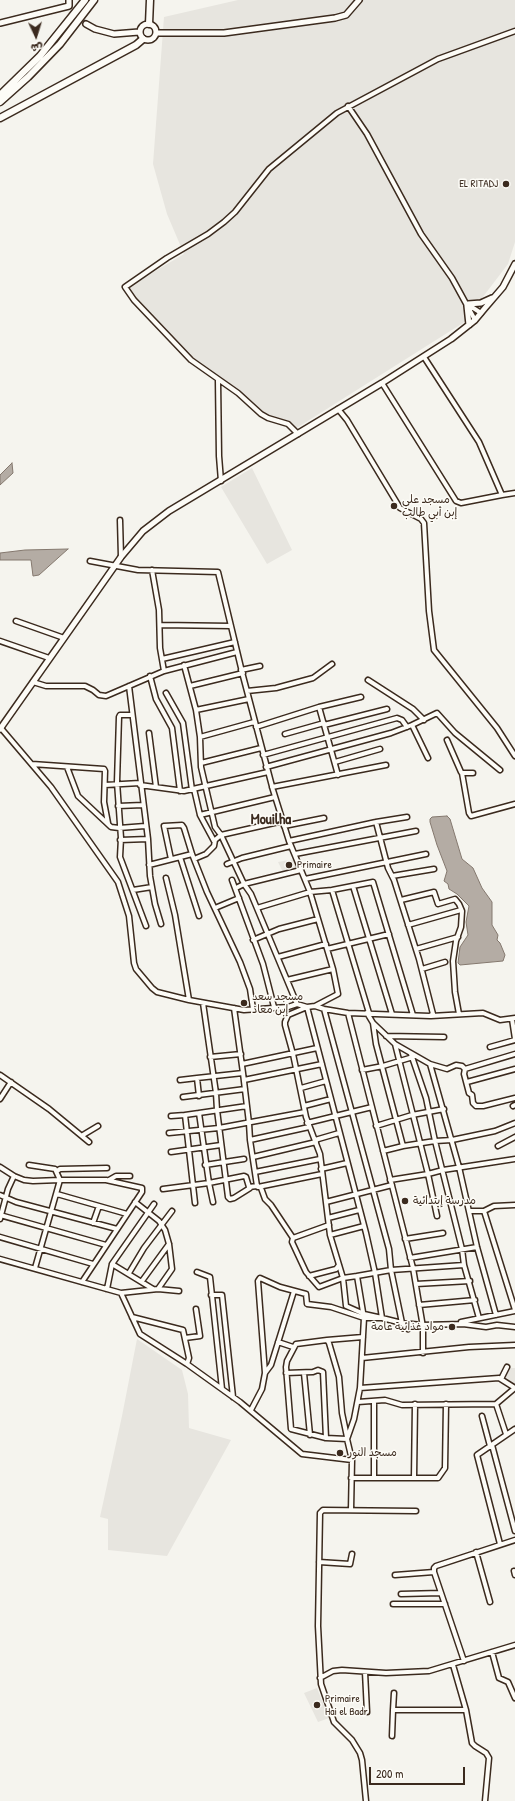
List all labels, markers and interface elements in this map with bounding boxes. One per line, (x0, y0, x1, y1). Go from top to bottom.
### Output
north arrow (16, 16, 56, 56)
text: ش (30, 41, 43, 55)
place label: EL RITADJ (459, 177, 498, 191)
marker: EL RITADJ (501, 179, 511, 189)
place label: مسجد علي إبن أبي طالب (402, 493, 457, 519)
marker: مسجد علي إبن أبي طالب (389, 501, 399, 511)
district label: Mouilha (251, 811, 291, 829)
place label: Primaire (297, 858, 332, 872)
marker: Primaire (284, 860, 294, 870)
place label: مسجد سعد إبن معاذ (252, 990, 303, 1016)
marker: مسجد سعد إبن معاذ (239, 998, 249, 1008)
place label: مدرسة إبتدائية (413, 1194, 476, 1208)
marker: مدرسة إبتدائية (400, 1196, 410, 1206)
place label: مواد غذائية عامة (371, 1320, 444, 1334)
marker: مواد غذائية عامة (447, 1322, 457, 1332)
place label: مسجد النور (348, 1446, 397, 1460)
marker: مسجد النور (335, 1448, 345, 1458)
place label: Primaire Hai el Badr (325, 1692, 368, 1718)
marker: Primaire Hai el Badr (312, 1700, 322, 1710)
scale bar (371, 1759, 467, 1785)
text: 200 m (376, 1765, 403, 1782)

